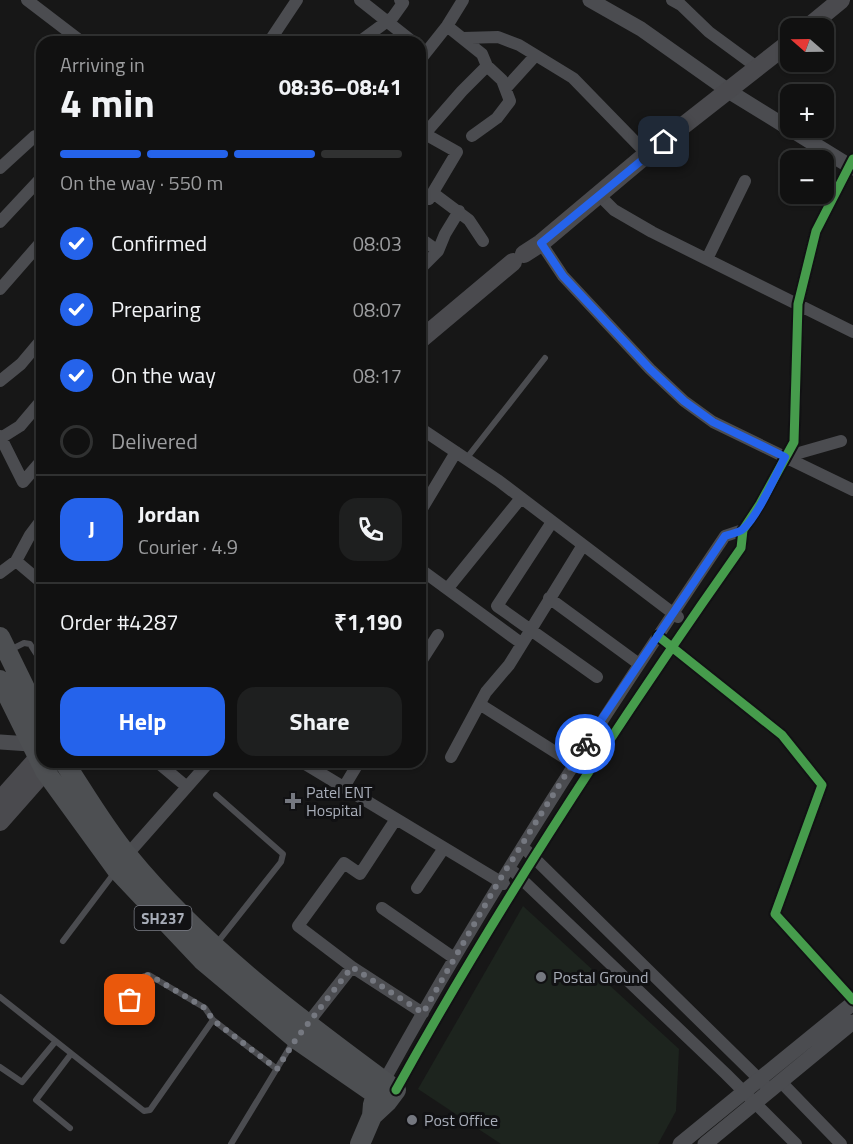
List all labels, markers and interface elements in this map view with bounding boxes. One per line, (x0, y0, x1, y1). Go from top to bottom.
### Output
north arrow (780, 18, 834, 72)
map controls (780, 18, 834, 204)
text: Arriving in (60, 49, 145, 80)
text: 08:36–08:41 (279, 70, 402, 104)
text: 4 min (60, 73, 155, 132)
button: + (780, 84, 834, 138)
pin (638, 116, 689, 167)
icon: home (647, 125, 680, 158)
button: − (780, 150, 834, 204)
text: On the way · 550 m (60, 167, 223, 198)
text: Confirmed (111, 226, 207, 260)
icon: check (60, 227, 93, 260)
text: 08:03 (353, 228, 402, 259)
text: Preparing (111, 292, 201, 326)
icon: check (60, 293, 93, 326)
text: 08:07 (353, 294, 402, 325)
text: On the way (111, 358, 216, 392)
icon: check (60, 359, 93, 392)
text: 08:17 (353, 360, 402, 391)
text: Delivered (111, 424, 198, 458)
text: Jordan (138, 497, 200, 531)
button: phone (339, 498, 402, 561)
text: J (88, 512, 95, 546)
text: Courier · 4.9 (138, 531, 238, 562)
text: Order #4287 (60, 605, 179, 639)
text: ₹1,190 (334, 605, 402, 639)
button: Help (60, 687, 225, 756)
button: Share (237, 687, 402, 756)
courier (555, 714, 615, 774)
icon: bike (569, 728, 602, 761)
place label: Patel ENT Hospital (306, 780, 373, 822)
marker: Patel ENT Hospital (284, 792, 302, 810)
road number: SH237 (134, 906, 192, 930)
place label: Postal Ground (553, 965, 648, 989)
marker: Postal Ground (534, 970, 548, 984)
pin (104, 974, 155, 1025)
icon: bag (113, 983, 146, 1016)
place label: Post Office (424, 1108, 498, 1132)
marker: Post Office (405, 1113, 419, 1127)

